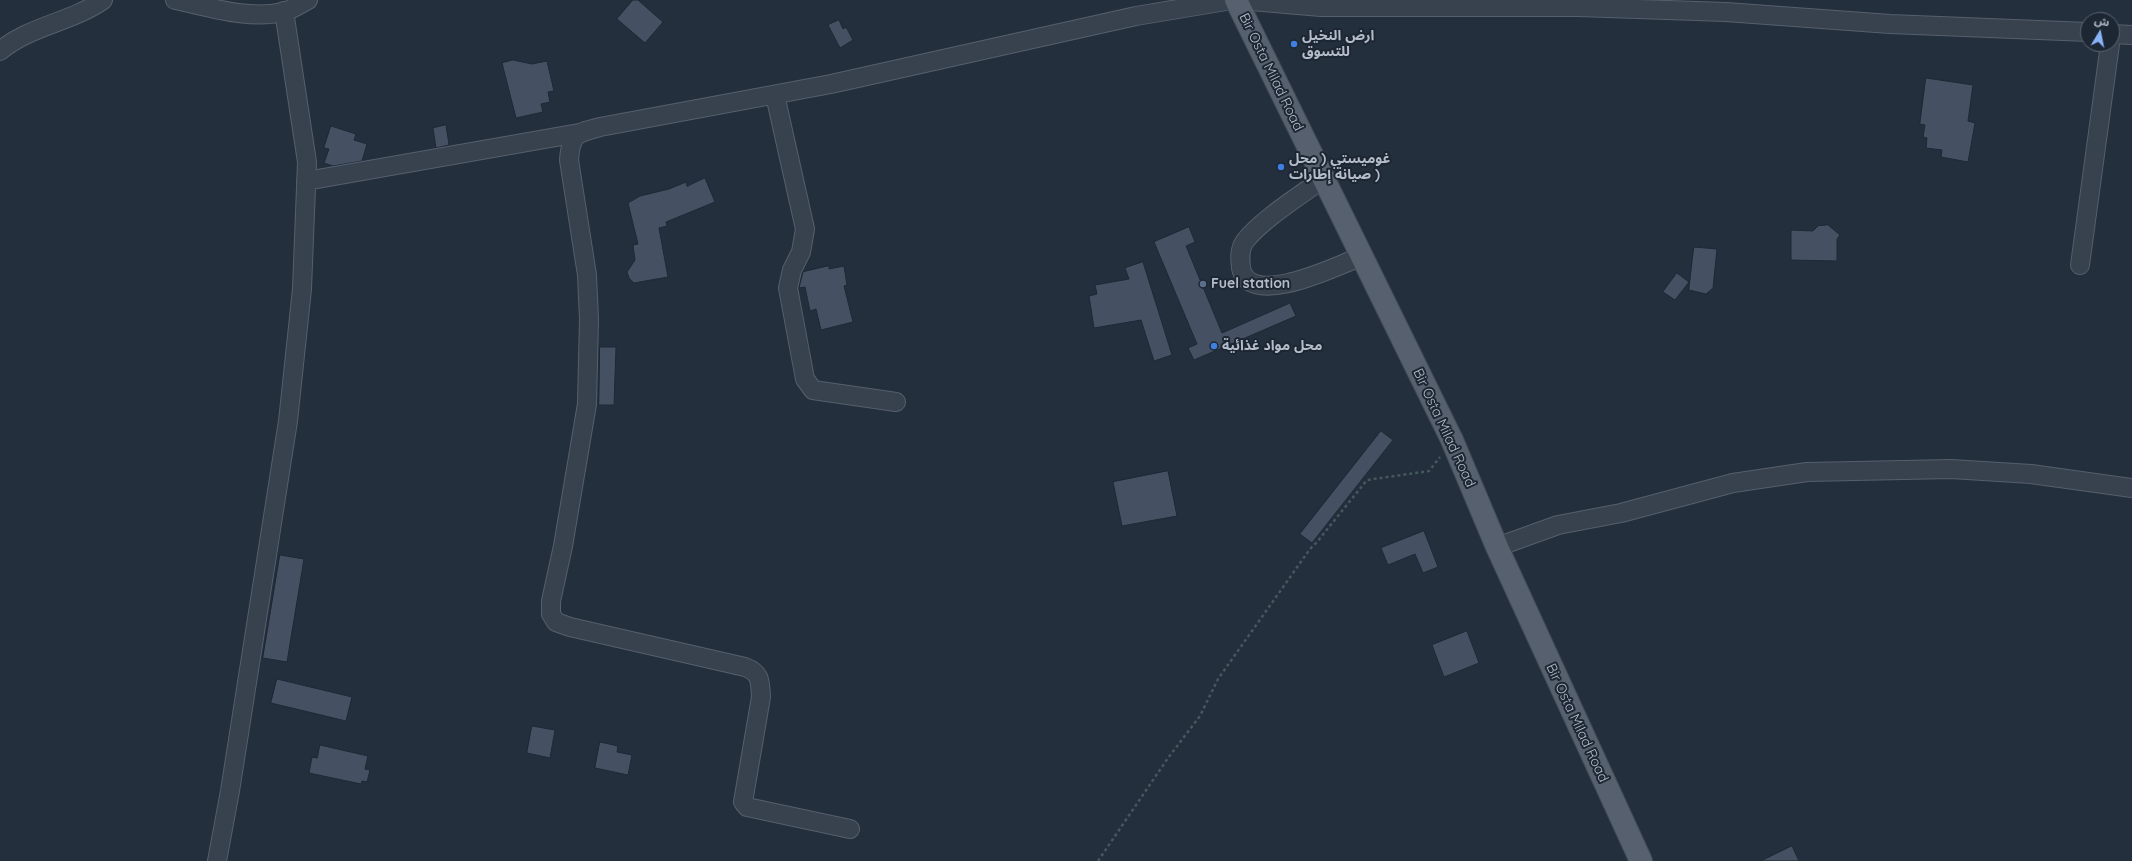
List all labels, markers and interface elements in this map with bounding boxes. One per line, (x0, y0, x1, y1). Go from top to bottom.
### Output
street label: Bir Osta Milad Road (1235, 10, 1307, 134)
north arrow (2080, 12, 2120, 52)
text: ش (2093, 13, 2111, 29)
place label: ارض النخيل للتسوق (1302, 28, 1374, 60)
marker: ارض النخيل للتسوق (1289, 39, 1299, 49)
place label: غوميستي ( محل صيانة إطارات ) (1289, 151, 1390, 184)
marker: غوميستي ( محل صيانة إطارات ) (1276, 162, 1286, 172)
place label: Fuel station (1211, 276, 1290, 292)
marker: Fuel station (1198, 279, 1208, 289)
place label: محل مواد غذائية (1222, 338, 1322, 354)
marker: محل مواد غذائية (1209, 341, 1219, 351)
street label: Bir Osta Milad Road (1409, 366, 1479, 490)
street label: Bir Osta Milad Road (1542, 661, 1612, 785)

